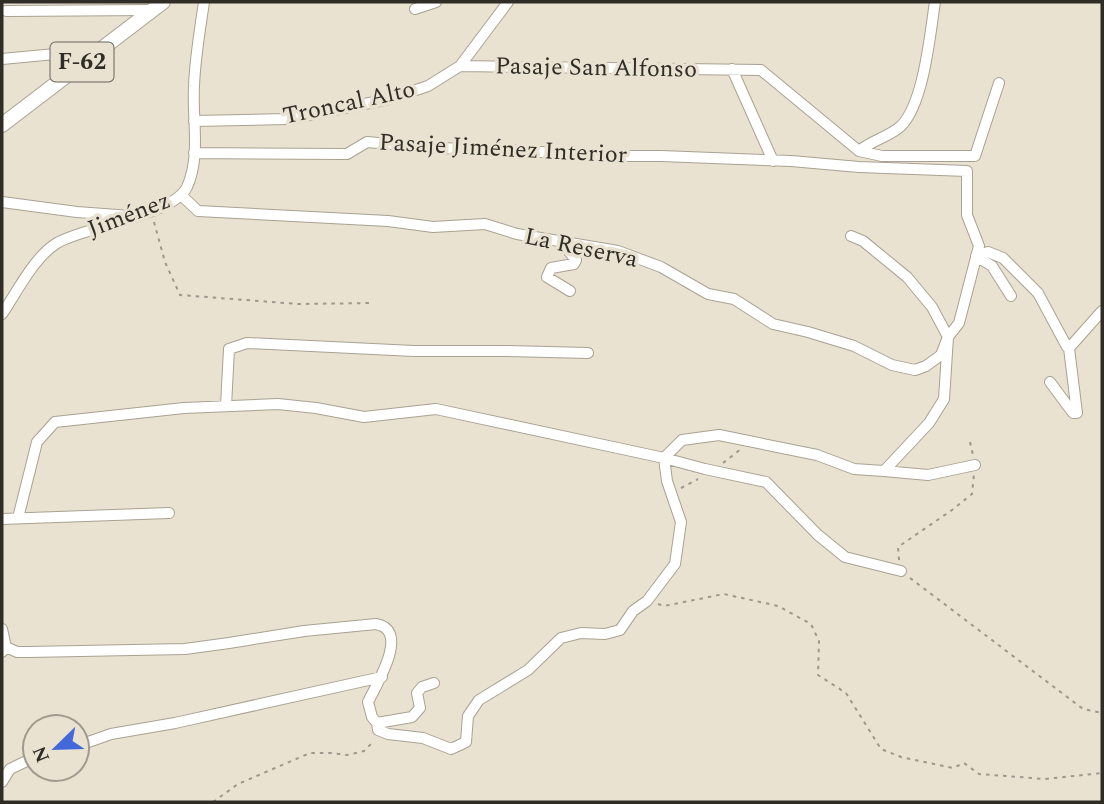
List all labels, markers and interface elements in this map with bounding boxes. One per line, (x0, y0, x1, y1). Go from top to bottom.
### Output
road number: F-62 (50, 43, 114, 82)
street label: Pasaje San Alfonso (495, 48, 697, 88)
street label: Troncal Alto (280, 71, 418, 135)
street label: Pasaje Jiménez Interior (378, 125, 628, 173)
street label: Jiménez (82, 183, 176, 247)
street label: La Reserva (521, 218, 641, 278)
north arrow (21, 713, 91, 783)
text: N (25, 741, 58, 767)

